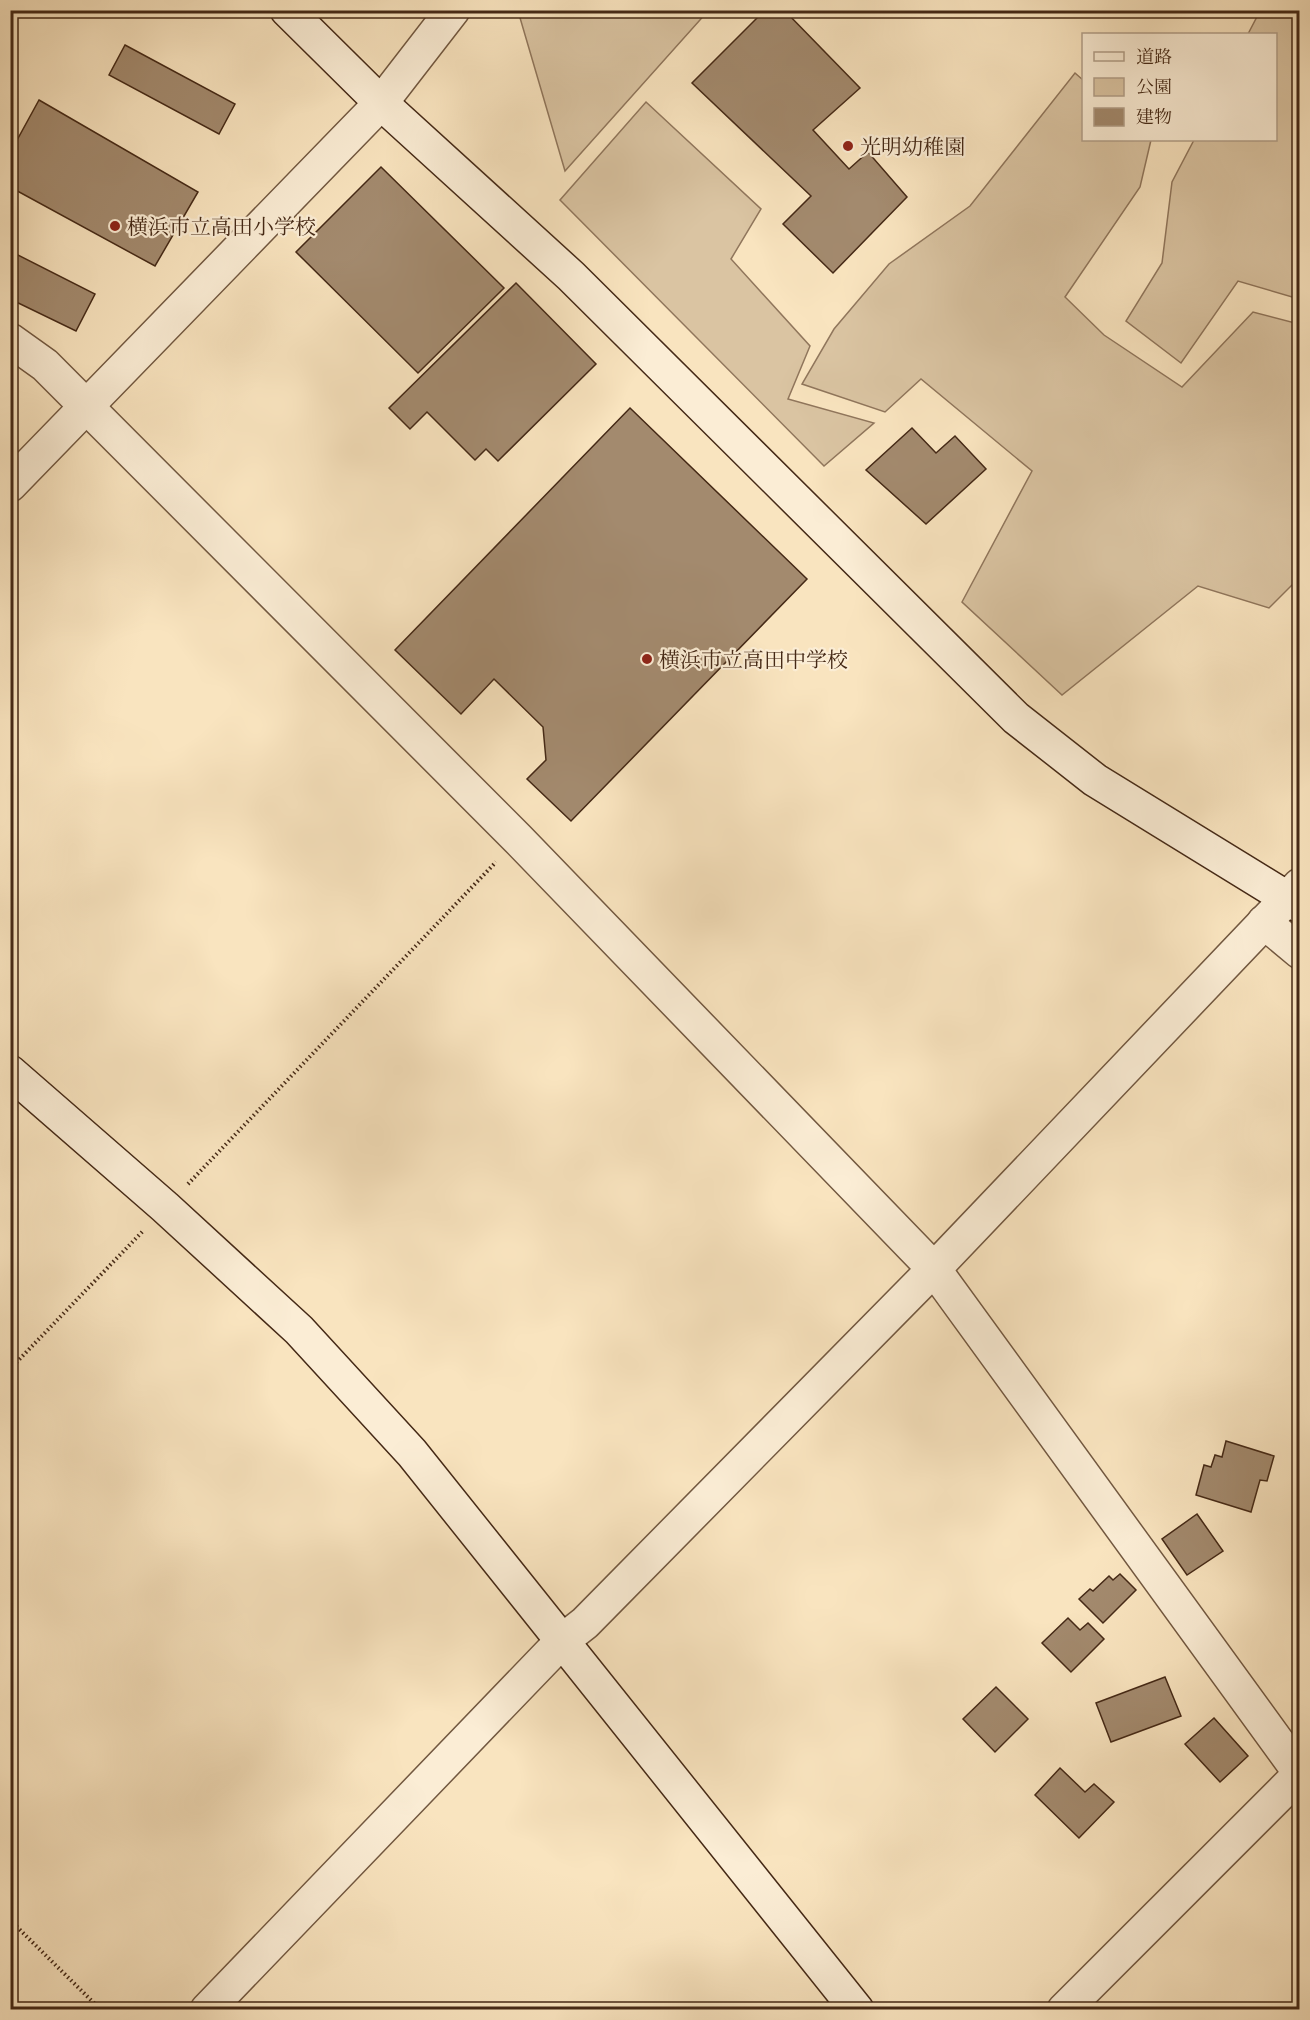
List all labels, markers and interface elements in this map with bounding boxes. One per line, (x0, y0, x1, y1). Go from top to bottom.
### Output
legend (1082, 33, 1277, 141)
text: 道路 (1136, 45, 1172, 68)
text: 公園 (1136, 75, 1172, 98)
text: 建物 (1136, 105, 1172, 128)
place label: 光明幼稚園 (860, 133, 965, 160)
marker: 光明幼稚園 (841, 139, 855, 153)
place label: 横浜市立高田小学校 (127, 213, 316, 240)
marker: 横浜市立高田小学校 (108, 219, 122, 233)
place label: 横浜市立高田中学校 (659, 646, 848, 673)
marker: 横浜市立高田中学校 (640, 652, 654, 666)

